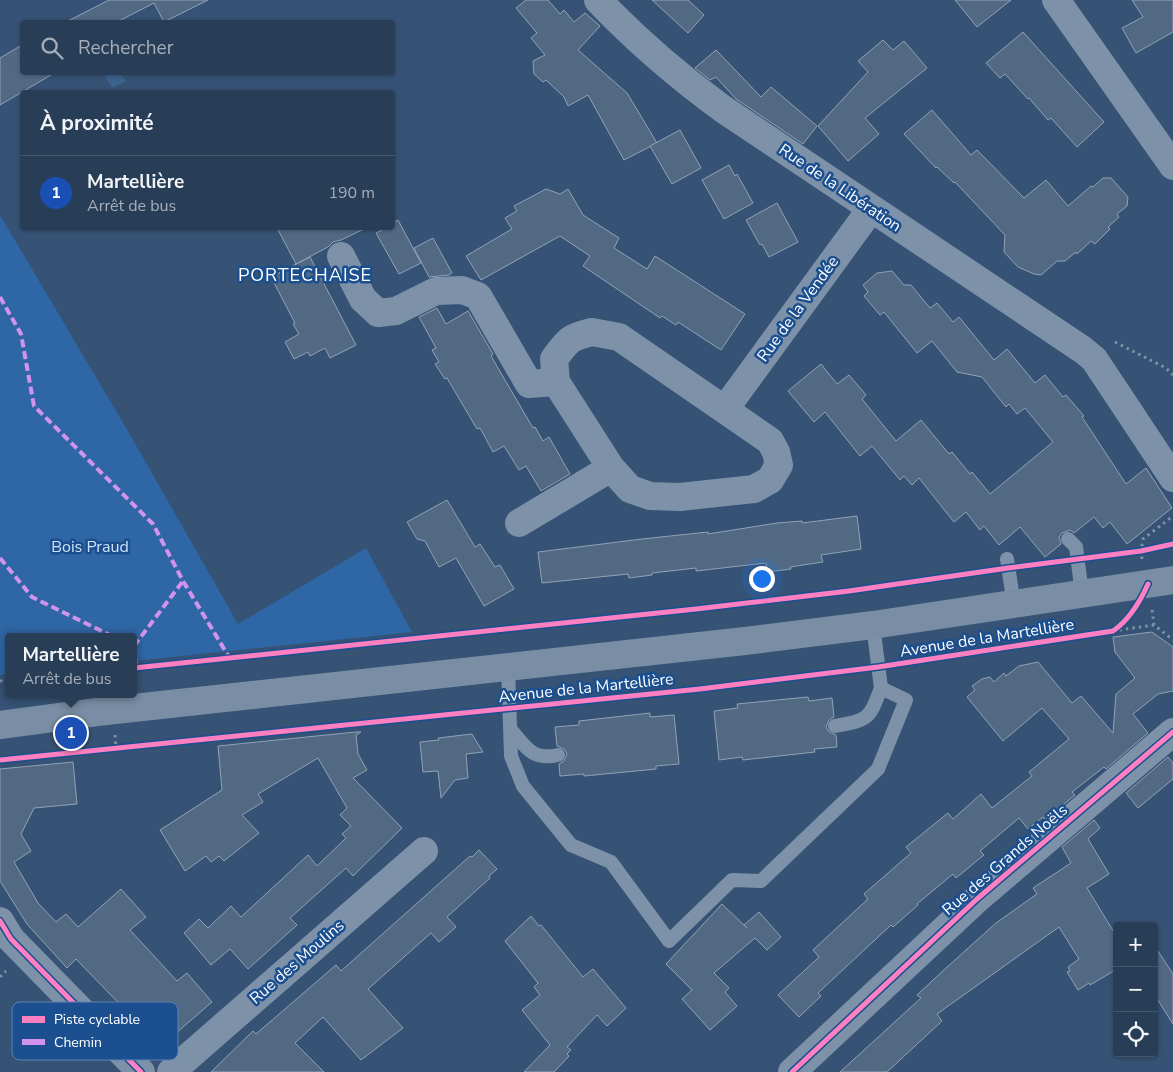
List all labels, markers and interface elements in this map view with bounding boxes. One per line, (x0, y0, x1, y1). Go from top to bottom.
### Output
search box (20, 20, 395, 75)
icon: search (38, 34, 66, 62)
text: Rechercher (78, 35, 173, 61)
text: À proximité (40, 109, 154, 137)
street label: Rue de la Libération (774, 139, 906, 237)
text: Martellière (87, 169, 184, 195)
text: 1 (51, 182, 61, 204)
text: 190 m (328, 182, 375, 204)
text: Arrêt de bus (87, 195, 176, 217)
street label: Rue de la Vendée (752, 252, 844, 366)
district label: PORTECHAISE (238, 263, 372, 287)
park label: Bois Praud (51, 536, 129, 558)
your location (749, 566, 775, 592)
street label: Avenue de la Martellière (898, 613, 1076, 663)
popup (5, 633, 137, 698)
text: Martellière (22, 642, 120, 668)
text: Arrêt de bus (22, 668, 112, 690)
street label: Avenue de la Martellière (497, 668, 675, 708)
pin: 1 (55, 714, 87, 752)
street label: Rue des Grands Noëls (938, 799, 1072, 921)
street label: Rue des Moulins (245, 915, 349, 1009)
map controls (1113, 922, 1158, 1057)
button: + (1113, 922, 1158, 967)
button: − (1113, 967, 1158, 1012)
legend (12, 1002, 178, 1060)
text: Piste cyclable (54, 1010, 140, 1029)
button: locate (1113, 1012, 1158, 1057)
text: Chemin (54, 1033, 102, 1052)

